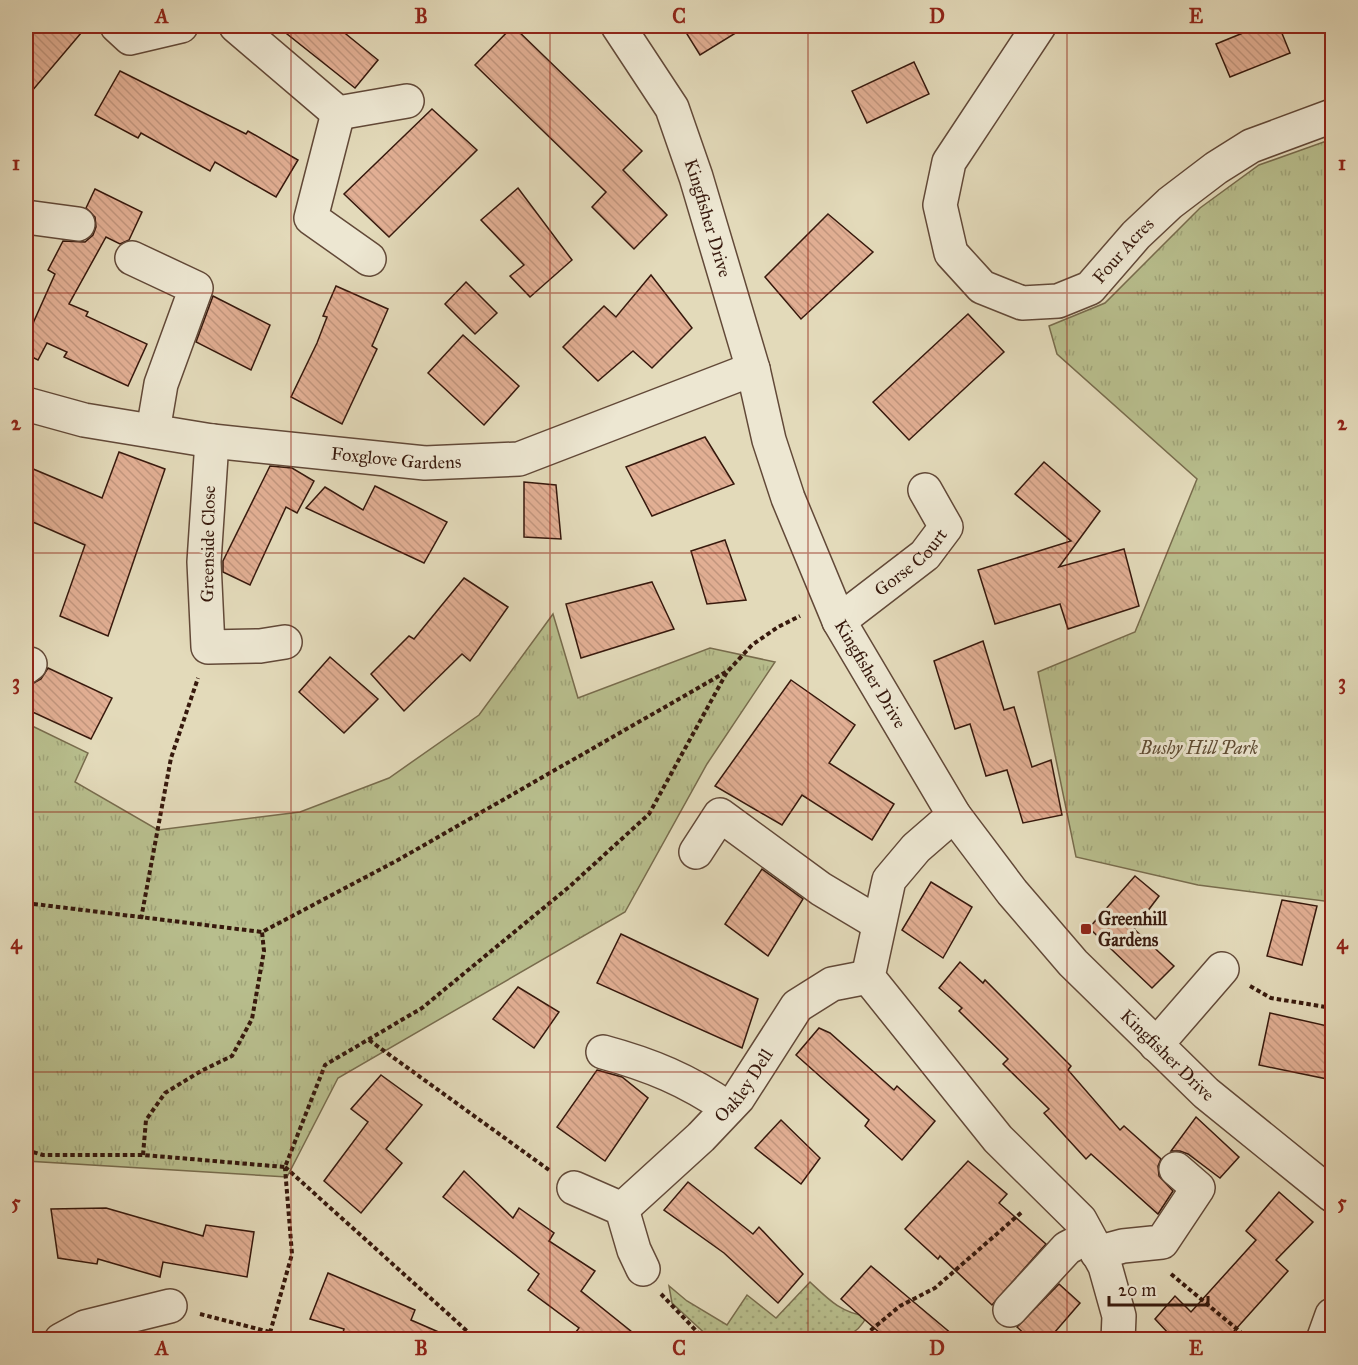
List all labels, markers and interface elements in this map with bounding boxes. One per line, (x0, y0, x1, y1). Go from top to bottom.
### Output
text: A (153, 4, 169, 28)
text: B (414, 4, 428, 28)
text: C (672, 4, 686, 28)
text: D (929, 4, 945, 28)
text: E (1189, 4, 1204, 28)
text: 1 (12, 151, 20, 175)
text: 1 (1338, 151, 1346, 175)
street label: Kingfisher Drive (680, 156, 736, 280)
street label: Four Acres (1088, 213, 1158, 288)
text: 2 (11, 411, 22, 435)
text: 2 (1337, 411, 1348, 435)
street label: Foxglove Gardens (330, 442, 462, 474)
street label: Greenside Close (196, 485, 220, 603)
street label: Gorse Court (870, 524, 952, 601)
street label: Kingfisher Drive (830, 616, 911, 732)
text: 3 (12, 670, 20, 695)
text: 3 (1338, 670, 1346, 695)
park label: Bushy Hill Park (1139, 737, 1258, 759)
place label: Greenhill Gardens (1098, 908, 1168, 951)
marker: Greenhill Gardens (1079, 922, 1093, 936)
text: 4 (10, 930, 22, 955)
text: 4 (1336, 930, 1348, 955)
street label: Kingfisher Drive (1116, 1005, 1219, 1106)
street label: Oakley Dell (710, 1045, 778, 1127)
text: 5 (11, 1190, 21, 1214)
text: 5 (1337, 1190, 1347, 1214)
scale bar (1109, 1269, 1208, 1307)
text: 20 m (1118, 1279, 1156, 1301)
text: A (153, 1336, 169, 1360)
text: B (414, 1336, 428, 1360)
text: C (672, 1336, 686, 1360)
text: D (929, 1336, 945, 1360)
text: E (1189, 1336, 1204, 1360)

